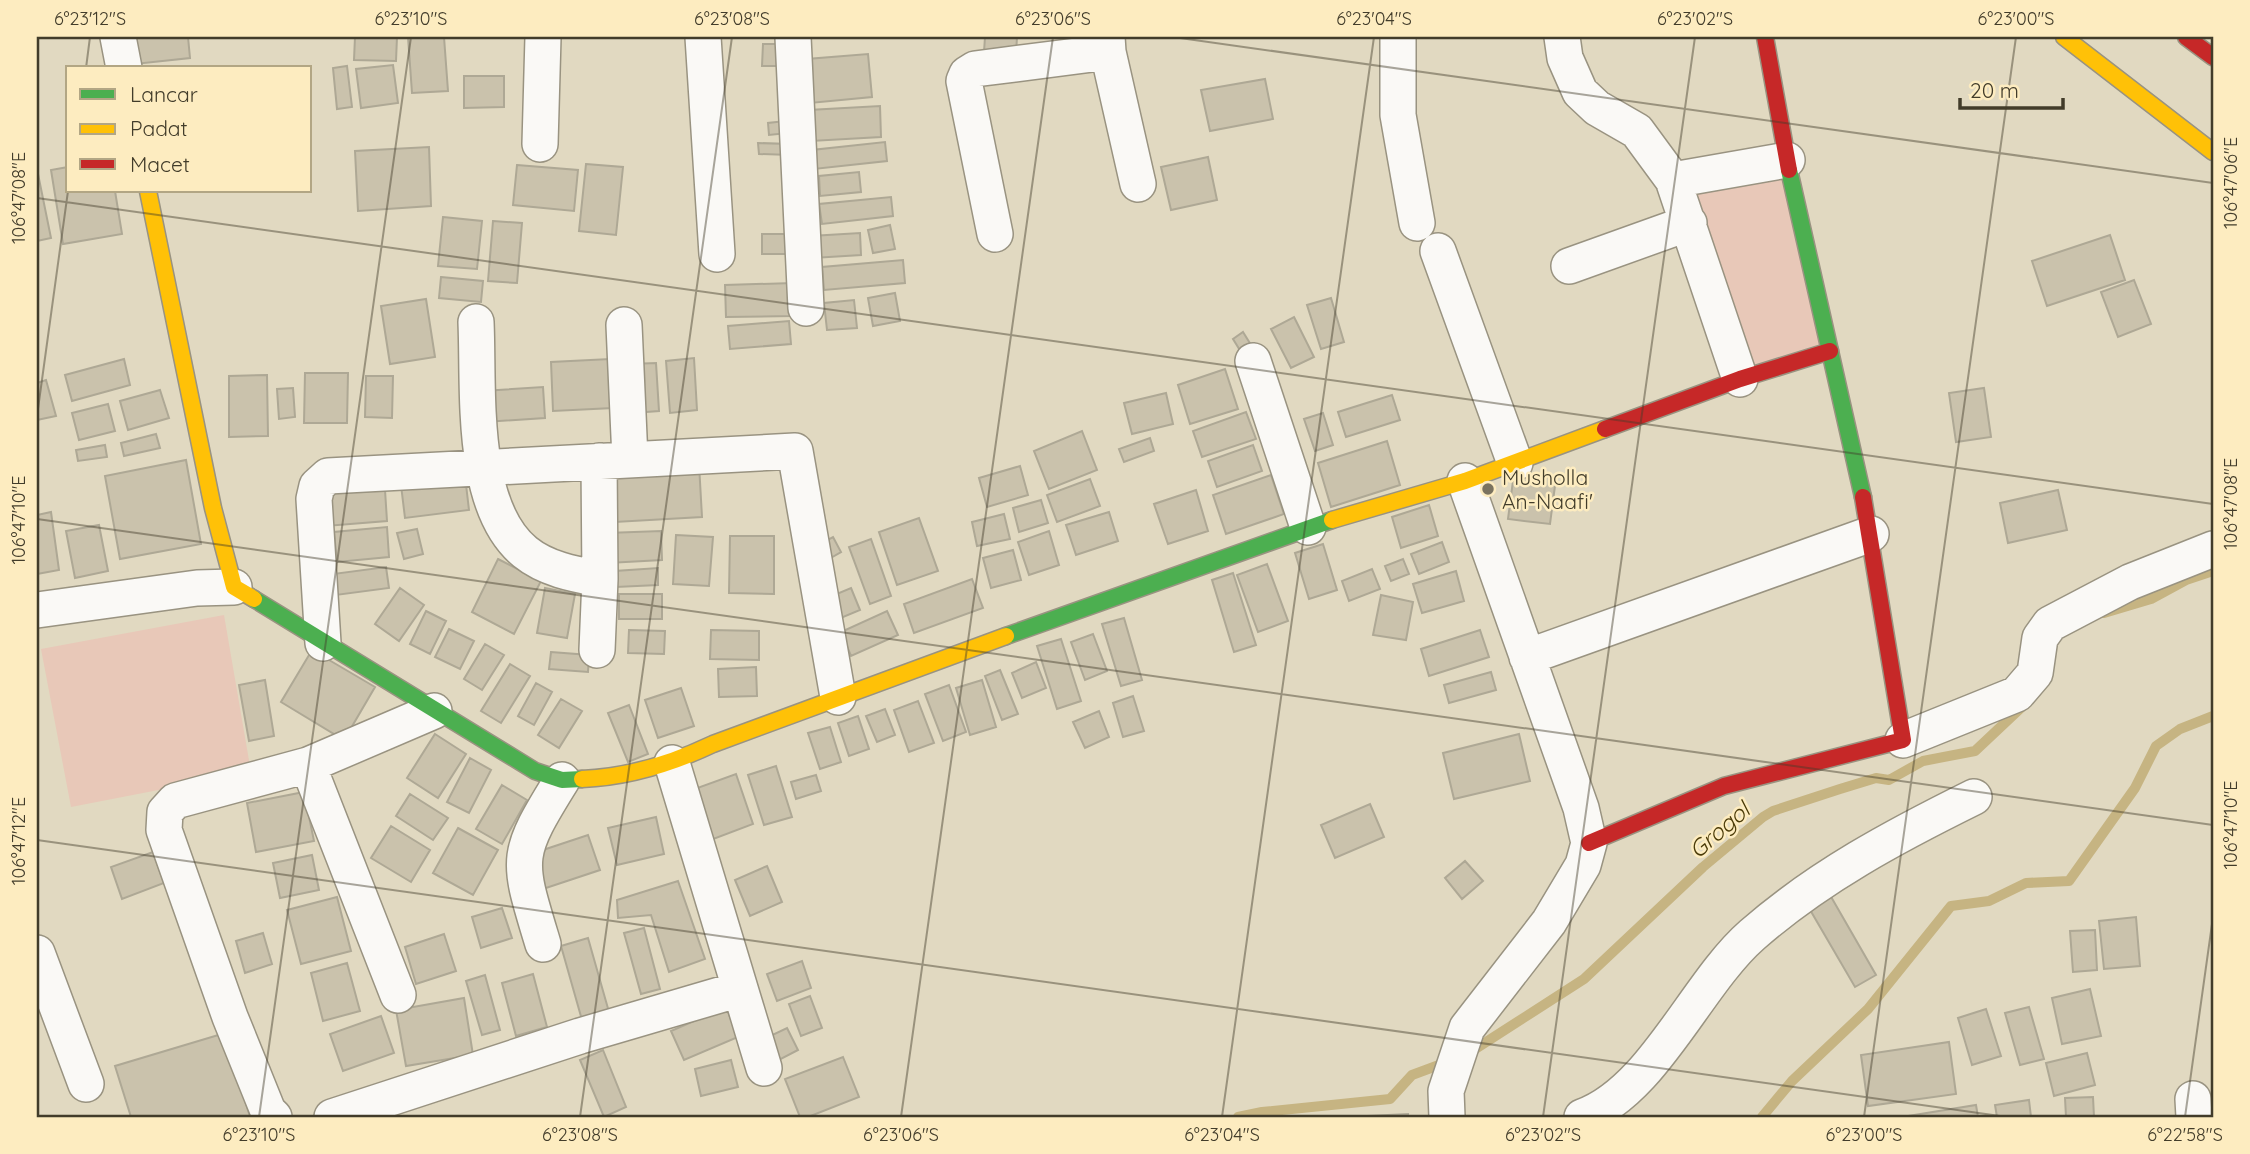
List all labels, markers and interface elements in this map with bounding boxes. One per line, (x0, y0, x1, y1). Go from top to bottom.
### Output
text: 6°23'12"S (54, 7, 126, 30)
text: 6°23'10"S (375, 7, 447, 30)
text: 6°23'08"S (694, 7, 770, 30)
text: 6°23'06"S (1015, 7, 1091, 30)
text: 6°23'04"S (1336, 7, 1412, 30)
text: 6°23'02"S (1657, 7, 1733, 30)
text: 6°23'00"S (1978, 7, 2054, 30)
legend (66, 66, 312, 192)
scale bar (1960, 66, 2063, 110)
text: 20 m (1970, 77, 2019, 103)
text: Lancar (130, 81, 198, 107)
text: Padat (130, 115, 188, 141)
text: 106°47'06"E (2219, 137, 2242, 229)
text: Macet (130, 151, 190, 177)
text: 106°47'08"E (7, 152, 30, 244)
text: 106°47'08"E (2219, 458, 2242, 550)
place label: Musholla An-Naafi' (1502, 464, 1593, 514)
text: 106°47'10"E (7, 475, 30, 565)
marker: Musholla An-Naafi' (1480, 481, 1496, 497)
text: 106°47'10"E (2219, 780, 2242, 870)
water label: Grogol (1683, 794, 1757, 864)
text: 106°47'12"E (7, 797, 30, 885)
text: 6°23'10"S (223, 1123, 295, 1146)
text: 6°23'08"S (542, 1123, 618, 1146)
text: 6°23'06"S (863, 1123, 939, 1146)
text: 6°23'04"S (1184, 1123, 1260, 1146)
text: 6°23'02"S (1505, 1123, 1581, 1146)
text: 6°23'00"S (1826, 1123, 1902, 1146)
text: 6°22'58"S (2147, 1123, 2223, 1146)

